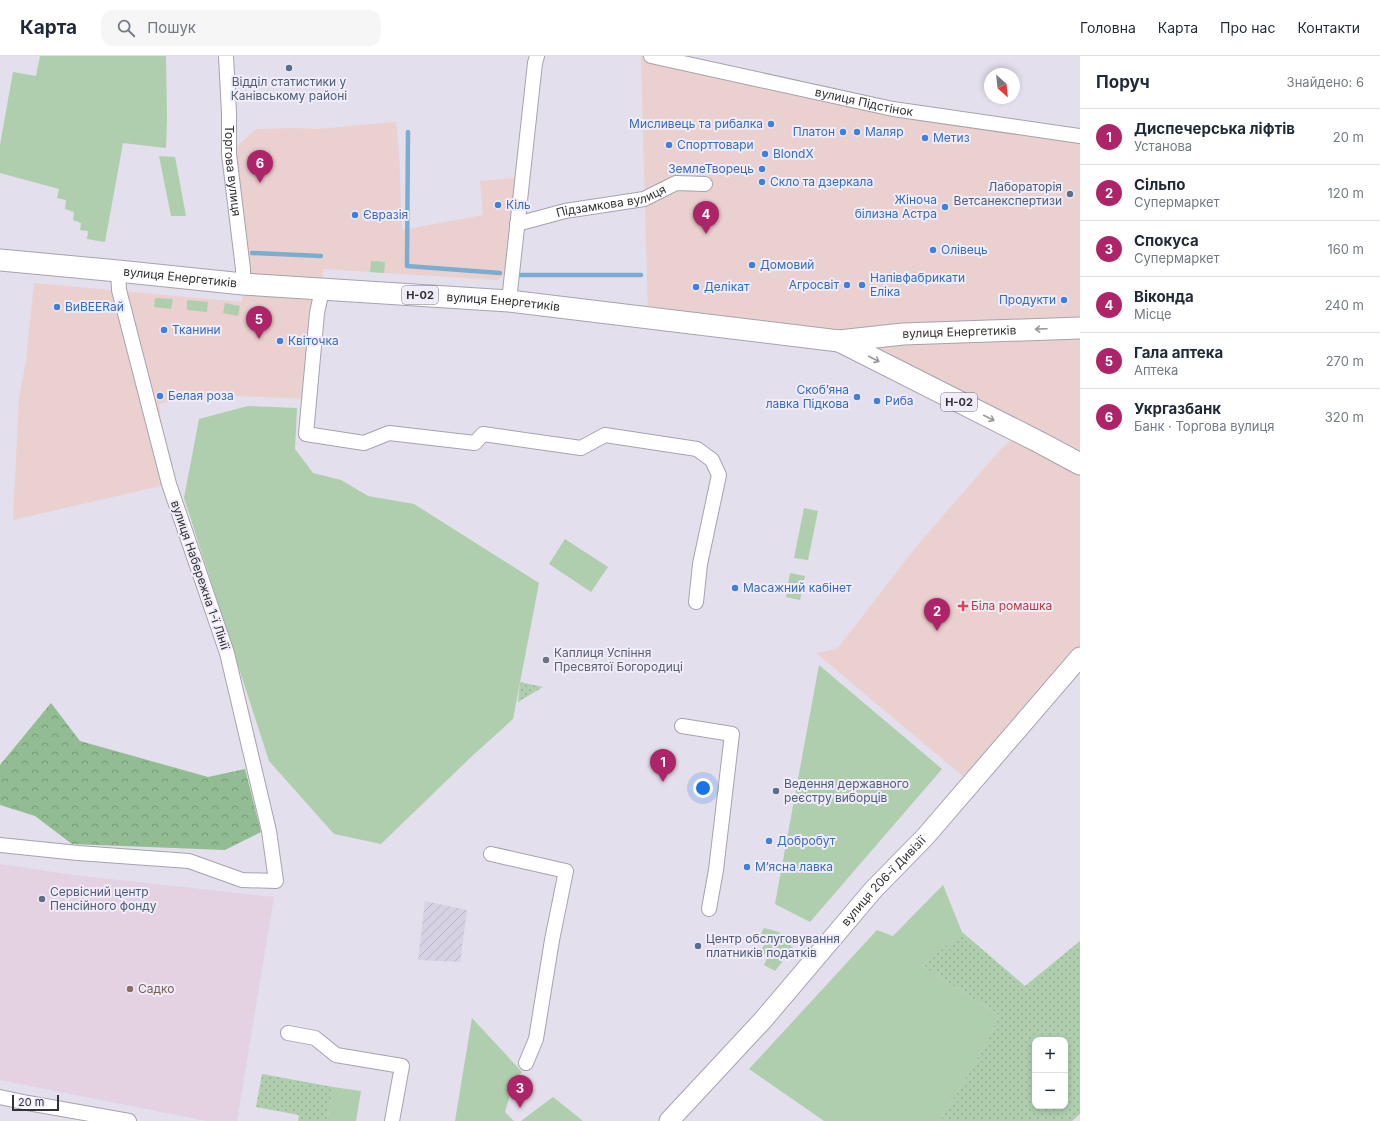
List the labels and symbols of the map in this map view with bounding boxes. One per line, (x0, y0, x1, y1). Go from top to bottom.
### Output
marker: Відділ статистики у Канівському районі (284, 63, 294, 73)
north arrow (984, 68, 1020, 104)
place label: Відділ статистики у Канівському районі (231, 74, 347, 103)
street label: вулиця Підстінок (814, 84, 915, 119)
place label: Мисливець та рибалка (629, 116, 763, 131)
marker: Мисливець та рибалка (766, 119, 776, 129)
place label: Платон (793, 124, 835, 139)
place label: Маляр (865, 124, 903, 139)
street label: Торгова вулиця (222, 125, 245, 217)
marker: Платон (838, 127, 848, 137)
marker: Маляр (852, 127, 862, 137)
place label: Метиз (933, 130, 970, 145)
marker: Метиз (920, 133, 930, 143)
place label: Спорттовари (677, 137, 754, 152)
marker: Спорттовари (664, 140, 674, 150)
place label: BlondX (773, 146, 814, 161)
marker: BlondX (760, 149, 770, 159)
pin: 6 (247, 150, 273, 183)
place label: ЗемлеТворець (668, 161, 754, 176)
marker: ЗемлеТворець (757, 164, 767, 174)
place label: Скло та дзеркала (770, 174, 873, 189)
marker: Скло та дзеркала (757, 177, 767, 187)
place label: Лабораторія Ветсанекспертизи (954, 179, 1062, 208)
street label: Підзамкова вулиця (554, 181, 668, 220)
marker: Лабораторія Ветсанекспертизи (1065, 189, 1075, 199)
place label: Жіноча білизна Астра (855, 192, 937, 221)
place label: Кіль (506, 197, 531, 212)
marker: Кіль (493, 200, 503, 210)
pin: 4 (693, 201, 719, 234)
marker: Жіноча білизна Астра (940, 202, 950, 212)
place label: Євразія (363, 207, 408, 222)
marker: Євразія (350, 210, 360, 220)
place label: Олівець (941, 242, 988, 257)
marker: Олівець (928, 245, 938, 255)
place label: Домовий (760, 257, 814, 272)
marker: Домовий (747, 260, 757, 270)
street label: вулиця Енергетиків (123, 264, 238, 290)
place label: Напівфабрикати Еліка (870, 270, 965, 299)
place label: Агросвіт (789, 277, 839, 292)
place label: Делікат (704, 279, 750, 294)
marker: Агросвіт (842, 280, 852, 290)
marker: Напівфабрикати Еліка (857, 280, 867, 290)
marker: Делікат (691, 282, 701, 292)
road number: Н-02 (402, 286, 438, 304)
street label: вулиця Енергетиків (446, 289, 561, 314)
place label: Продукти (999, 292, 1056, 307)
marker: Продукти (1059, 295, 1069, 305)
place label: ВиBEERай (65, 299, 124, 314)
marker: ВиBEERай (52, 302, 62, 312)
pin: 5 (246, 306, 272, 339)
place label: Тканини (172, 322, 221, 337)
street label: вулиця Енергетиків (902, 322, 1017, 341)
marker: Тканини (159, 325, 169, 335)
one-way arrow (1035, 325, 1048, 332)
place label: Квіточка (288, 333, 339, 348)
marker: Квіточка (275, 336, 285, 346)
one-way arrow (867, 355, 879, 363)
place label: Скоб’яна лавка Підкова (766, 382, 849, 411)
place label: Белая роза (168, 388, 234, 403)
marker: Белая роза (155, 391, 165, 401)
marker: Скоб’яна лавка Підкова (852, 392, 862, 402)
place label: Риба (885, 393, 914, 408)
road number: Н-02 (941, 393, 977, 411)
marker: Риба (872, 396, 882, 406)
one-way arrow (983, 414, 995, 422)
street label: вулиця Набережна 1-ї Лінії (168, 498, 233, 652)
place label: Масажний кабінет (743, 580, 852, 595)
marker: Масажний кабінет (730, 583, 740, 593)
pin: 2 (924, 598, 950, 631)
place label: Біла ромашка (971, 598, 1052, 613)
marker: Біла ромашка (958, 601, 968, 611)
place label: Каплиця Успіння Пресвятої Богородиці (554, 645, 683, 674)
marker: Каплиця Успіння Пресвятої Богородиці (541, 655, 551, 665)
pin: 1 (650, 749, 676, 782)
place label: Ведення державного реєстру виборців (784, 776, 909, 805)
your location (693, 778, 713, 798)
marker: Ведення державного реєстру виборців (771, 786, 781, 796)
street label: вулиця 206-ї Дивізії (838, 832, 929, 929)
place label: Добробут (777, 833, 836, 848)
marker: Добробут (764, 836, 774, 846)
place label: М’ясна лавка (755, 859, 833, 874)
marker: М’ясна лавка (742, 862, 752, 872)
place label: Сервісний центр Пенсійного фонду (50, 884, 157, 913)
marker: Сервісний центр Пенсійного фонду (37, 894, 47, 904)
place label: Центр обслуговування платників податків (706, 931, 840, 960)
marker: Центр обслуговування платників податків (693, 941, 703, 951)
place label: Садко (138, 981, 174, 996)
marker: Садко (125, 984, 135, 994)
pin: 3 (507, 1075, 533, 1108)
scale bar (12, 1093, 59, 1112)

